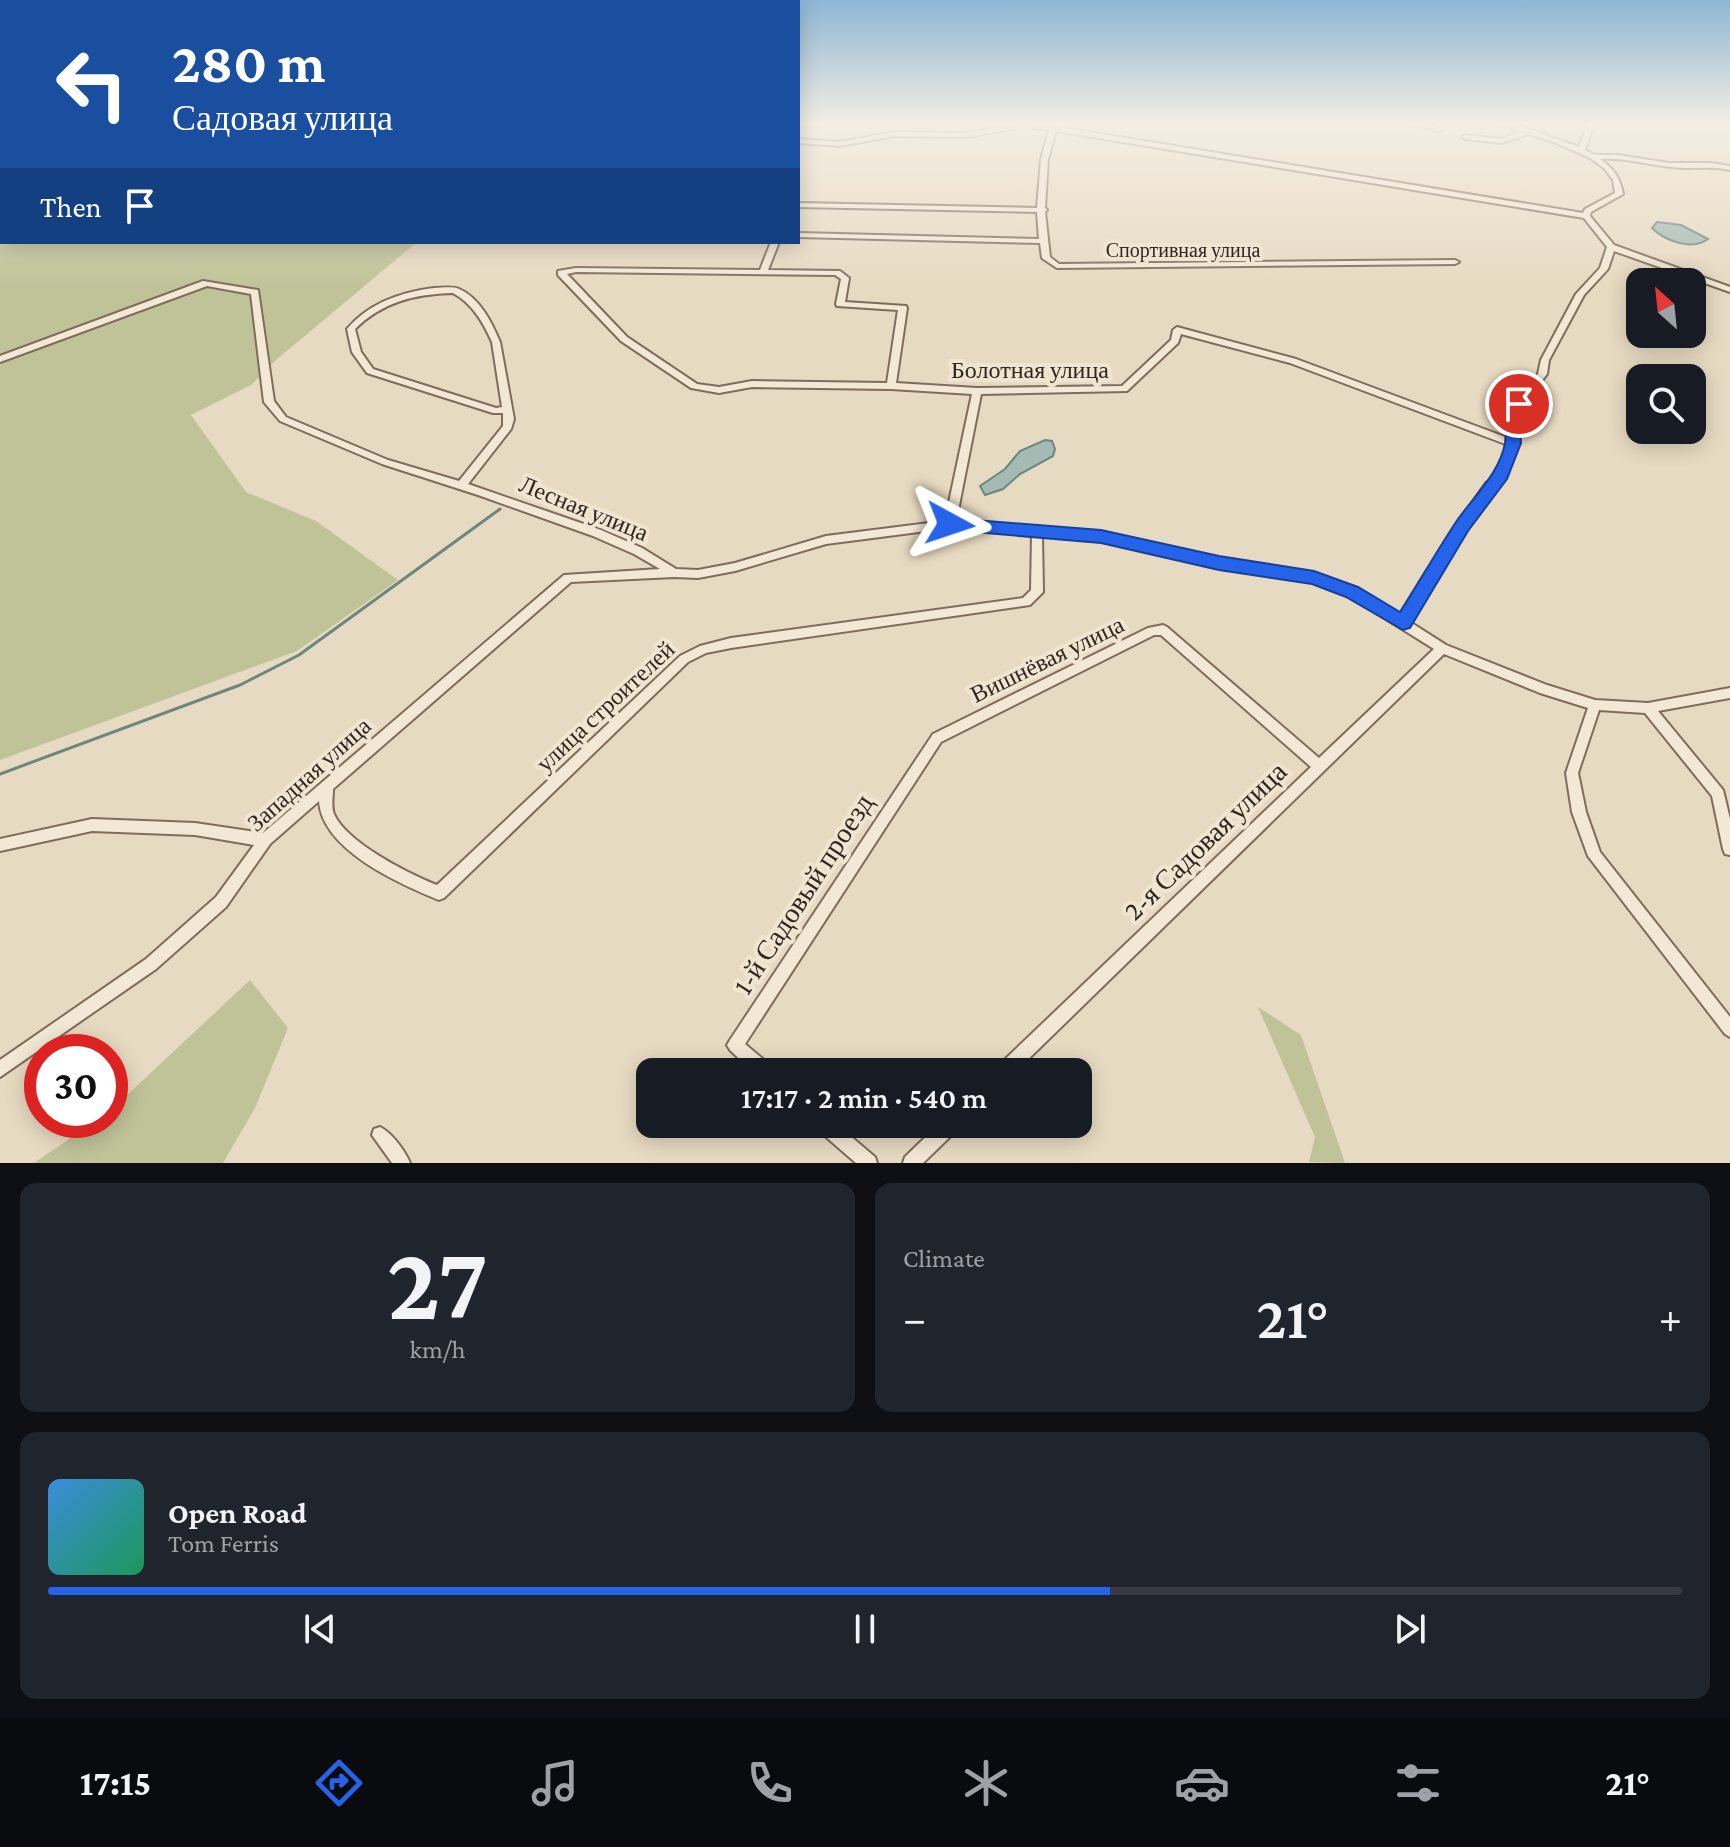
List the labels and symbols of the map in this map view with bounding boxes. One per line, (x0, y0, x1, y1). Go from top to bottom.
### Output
street label: Спортивная улица (1106, 239, 1260, 262)
north arrow (1626, 268, 1706, 348)
street label: Болотная улица (951, 356, 1109, 383)
pin (1485, 370, 1553, 438)
street label: Лесная улица (516, 470, 653, 546)
position arrow (908, 482, 992, 566)
street label: Вишнёвая улица (966, 610, 1128, 708)
street label: улица строителей (530, 635, 680, 777)
street label: Западная улица (242, 711, 376, 836)
street label: 2-я Садовая улица (1117, 755, 1293, 926)
street label: 1-й Садовый проезд (727, 788, 879, 1000)
speed limit sign: 30 (24, 1034, 128, 1138)

